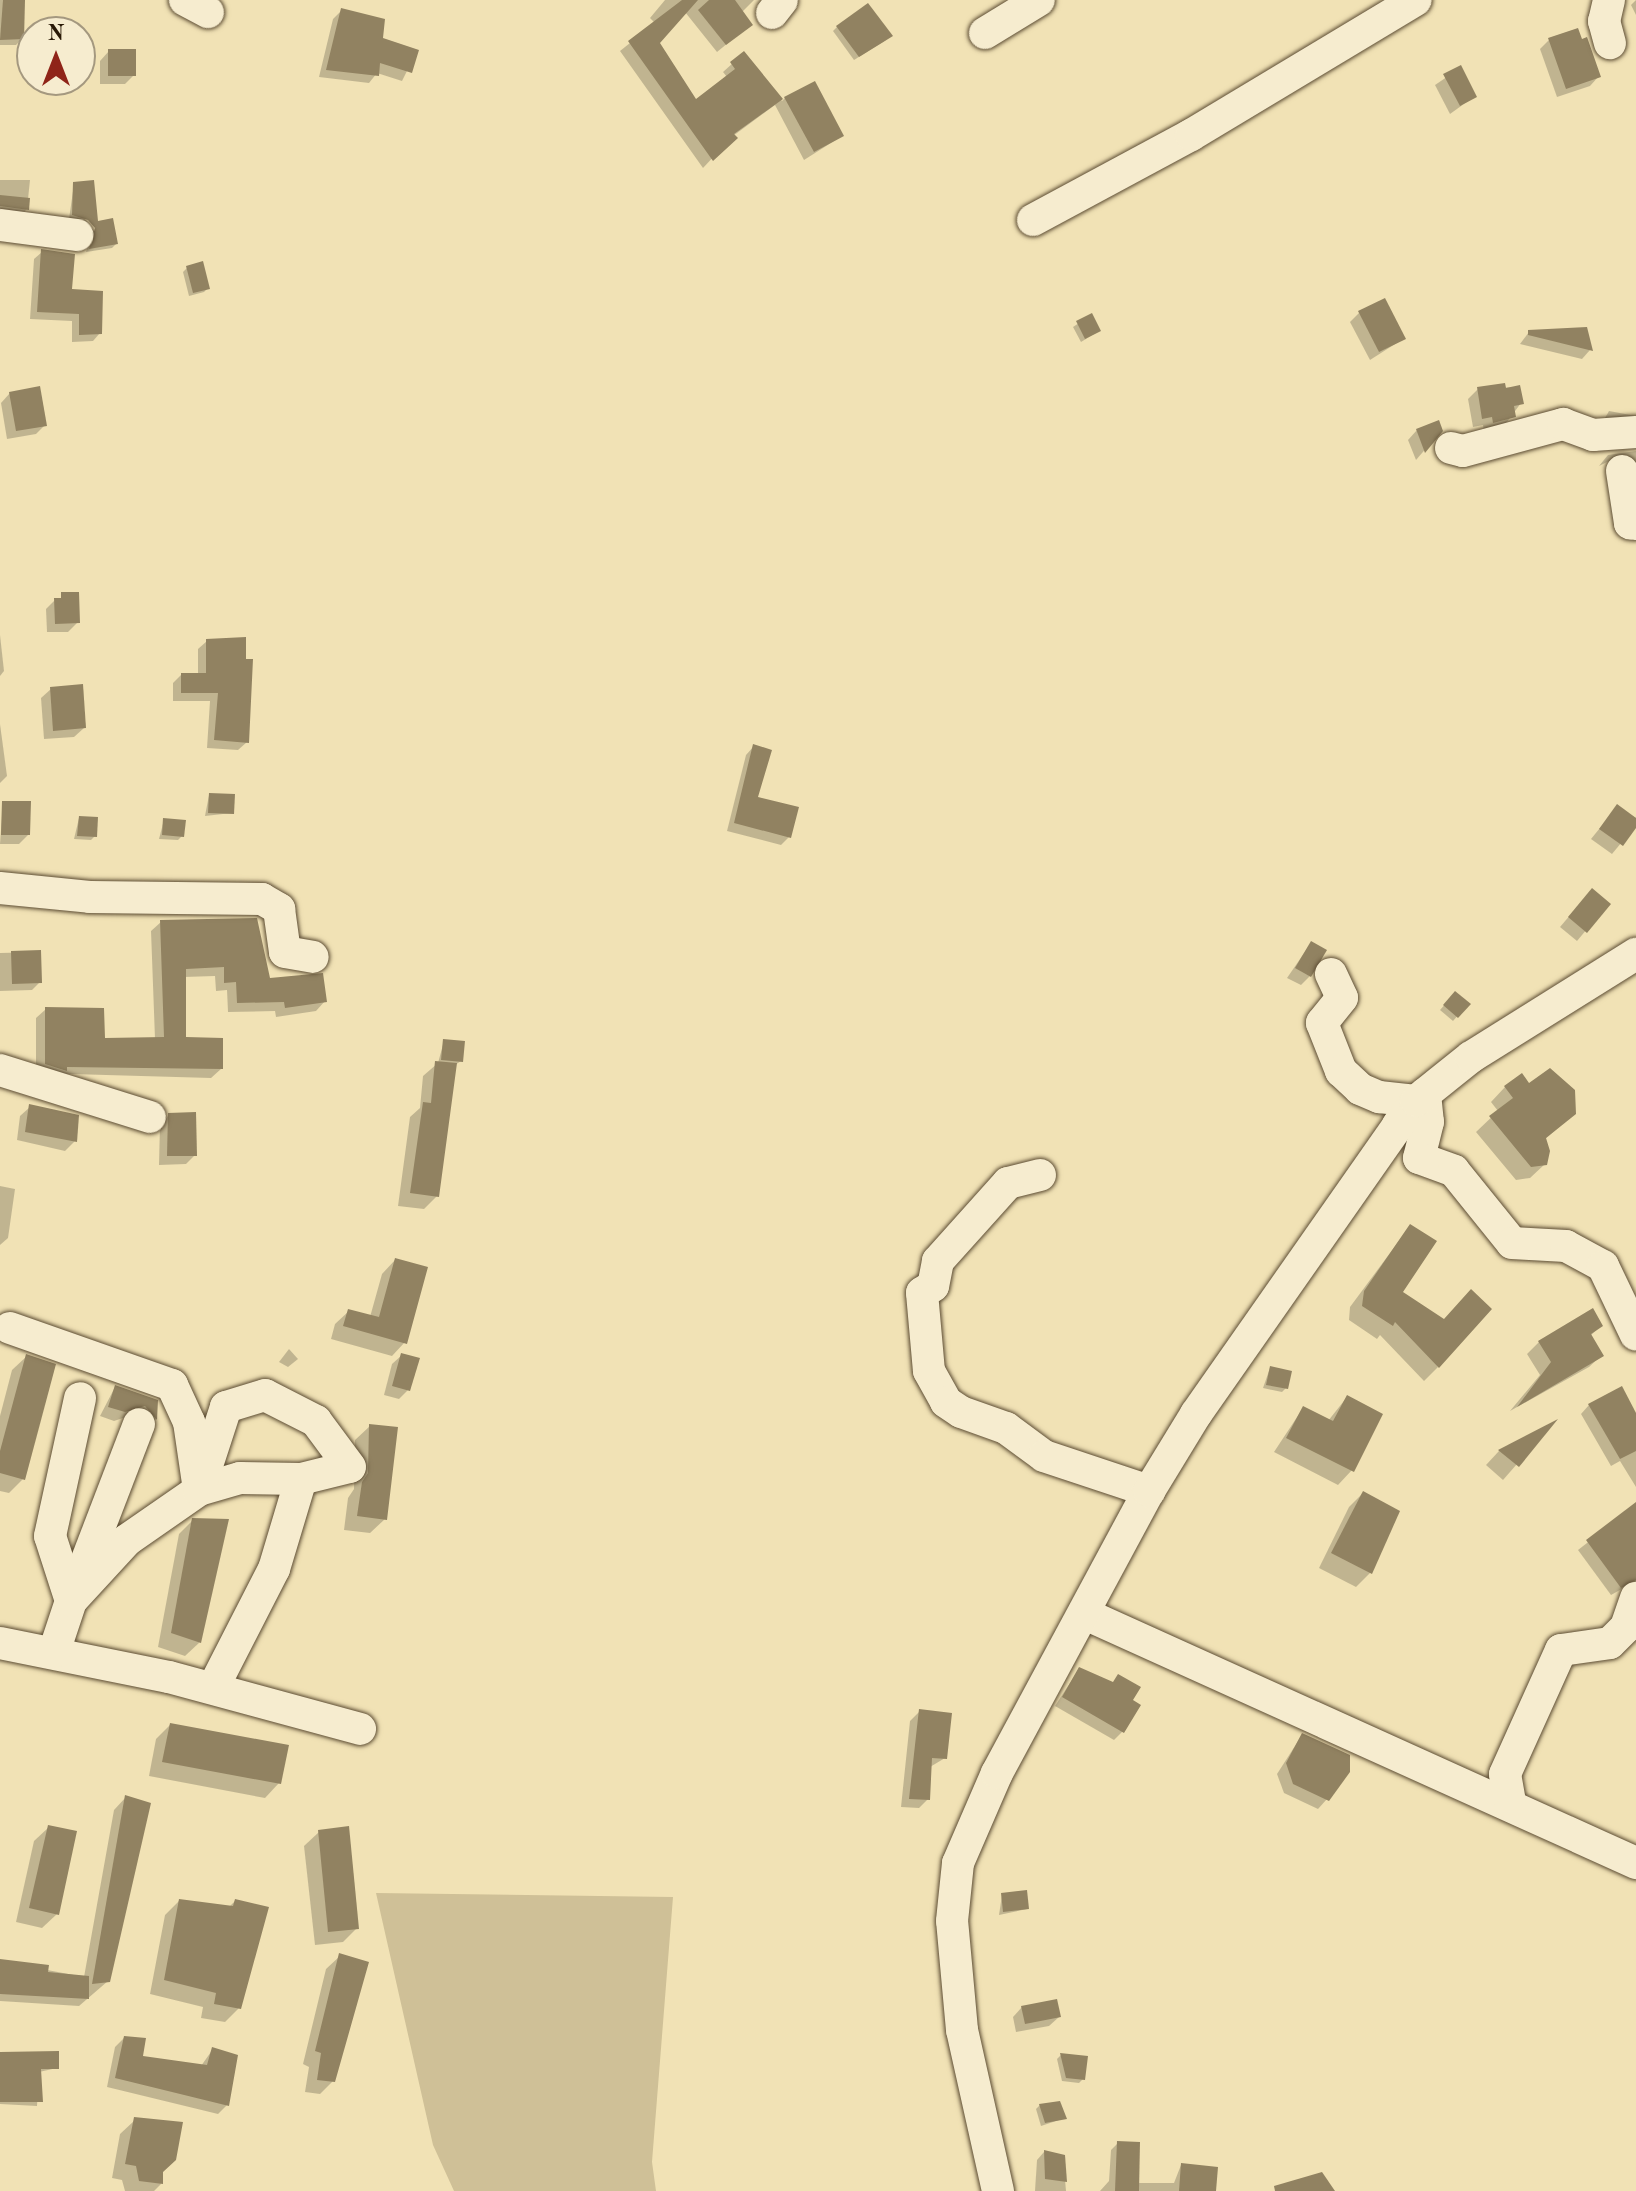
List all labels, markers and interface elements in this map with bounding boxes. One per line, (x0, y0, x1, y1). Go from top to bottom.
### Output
north arrow (16, 16, 96, 96)
text: N (48, 23, 64, 45)

